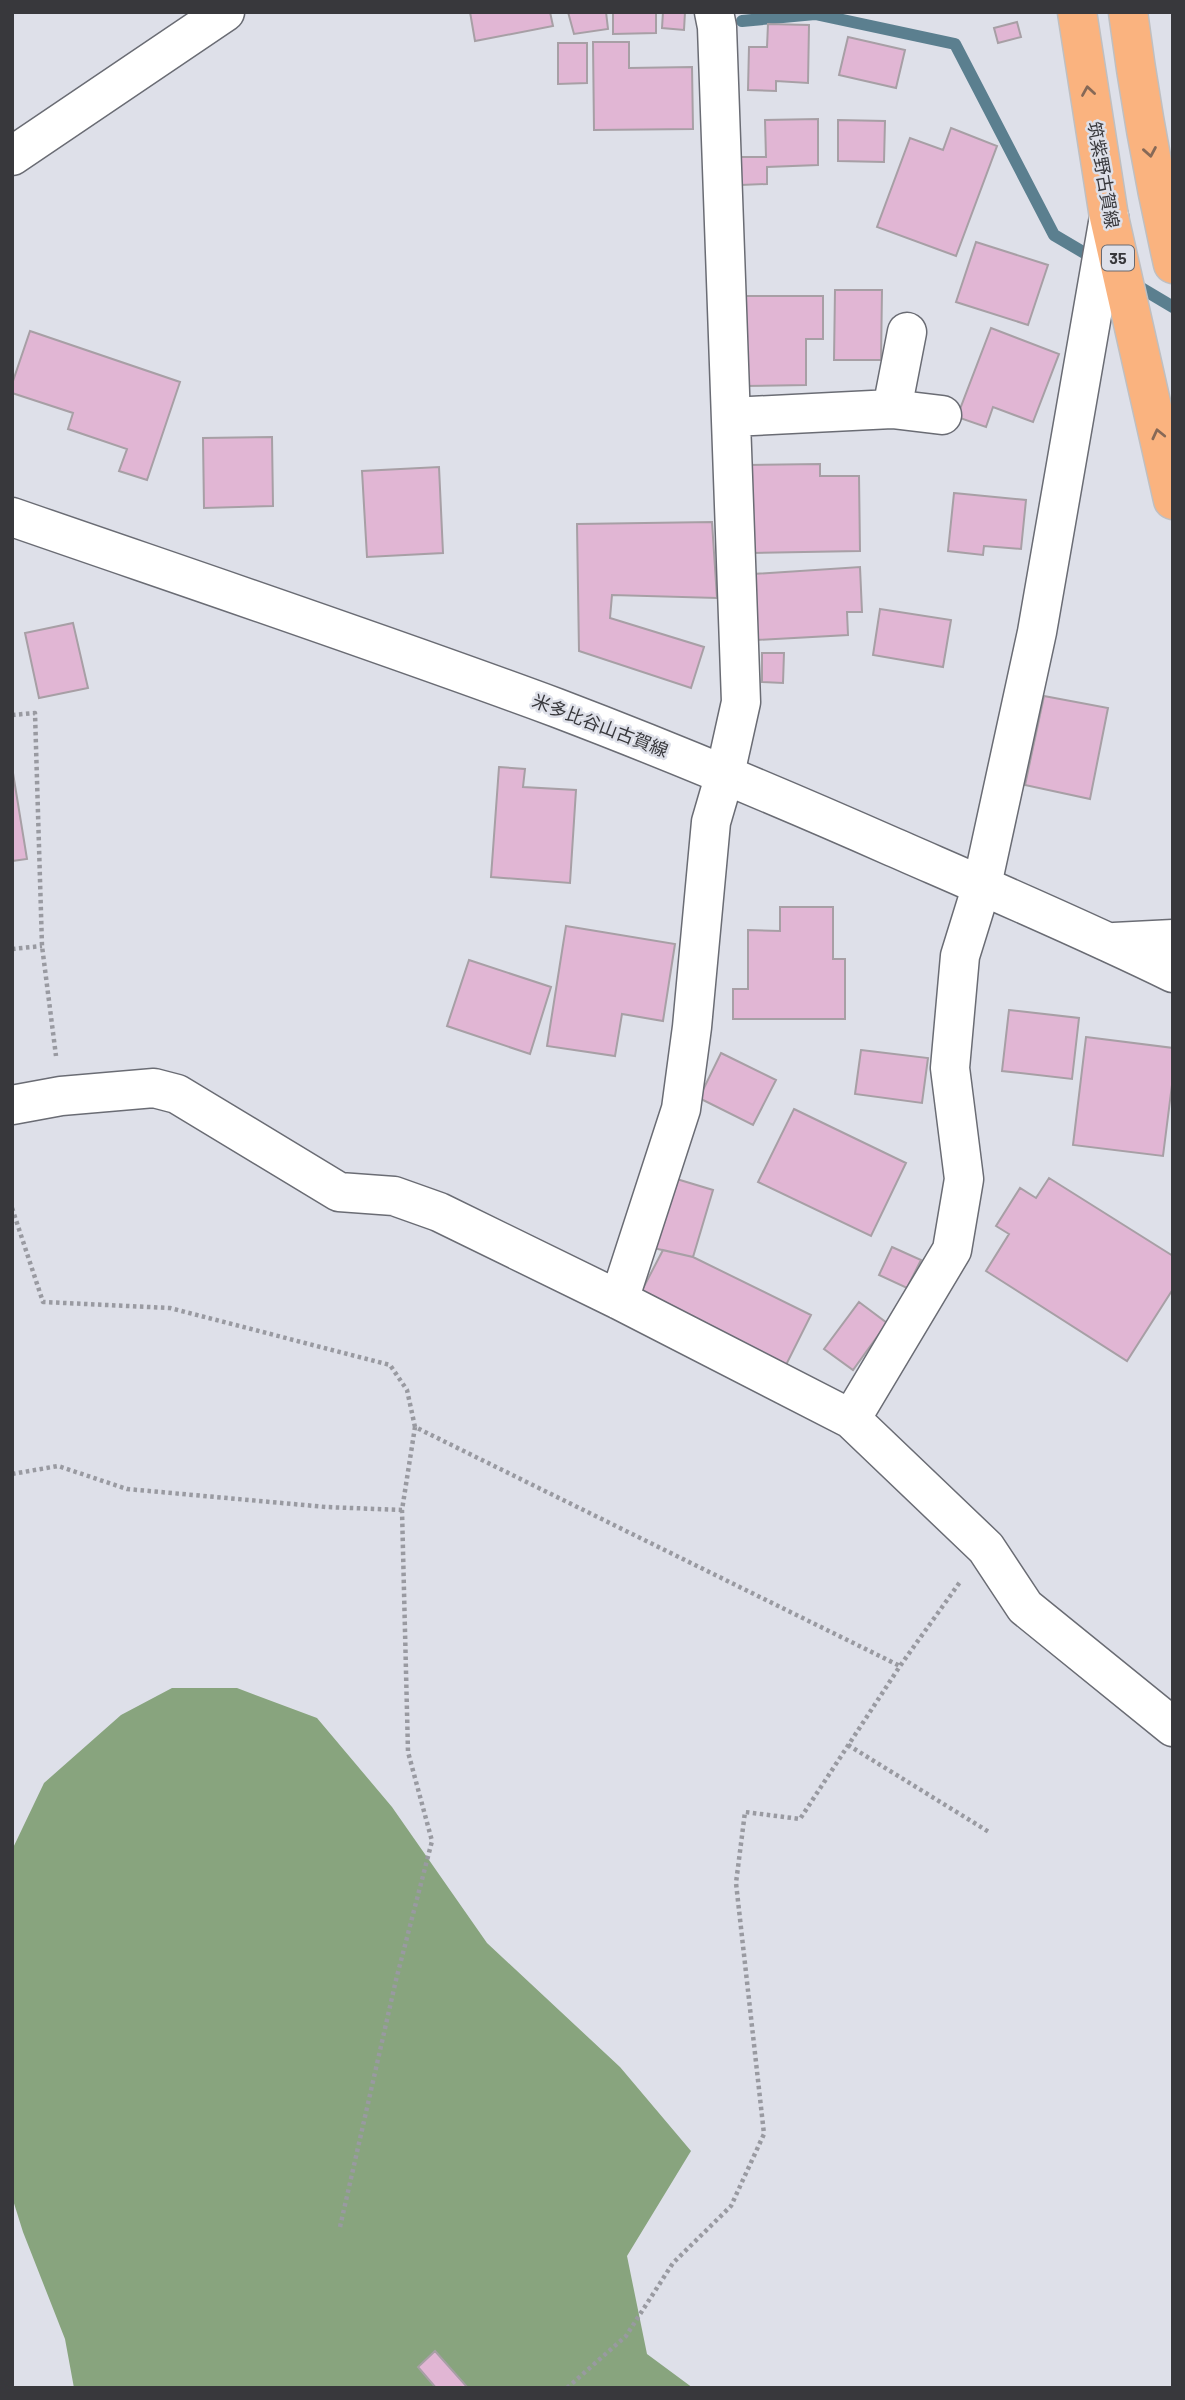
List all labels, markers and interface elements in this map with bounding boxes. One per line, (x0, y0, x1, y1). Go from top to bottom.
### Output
one-way arrow (1081, 85, 1096, 97)
street label: 筑紫野古賀線 (1084, 120, 1124, 230)
one-way arrow (1142, 146, 1157, 158)
road number: 35 (1102, 246, 1134, 270)
one-way arrow (1152, 428, 1166, 440)
street label: 米多比谷山古賀線 (529, 689, 672, 761)

